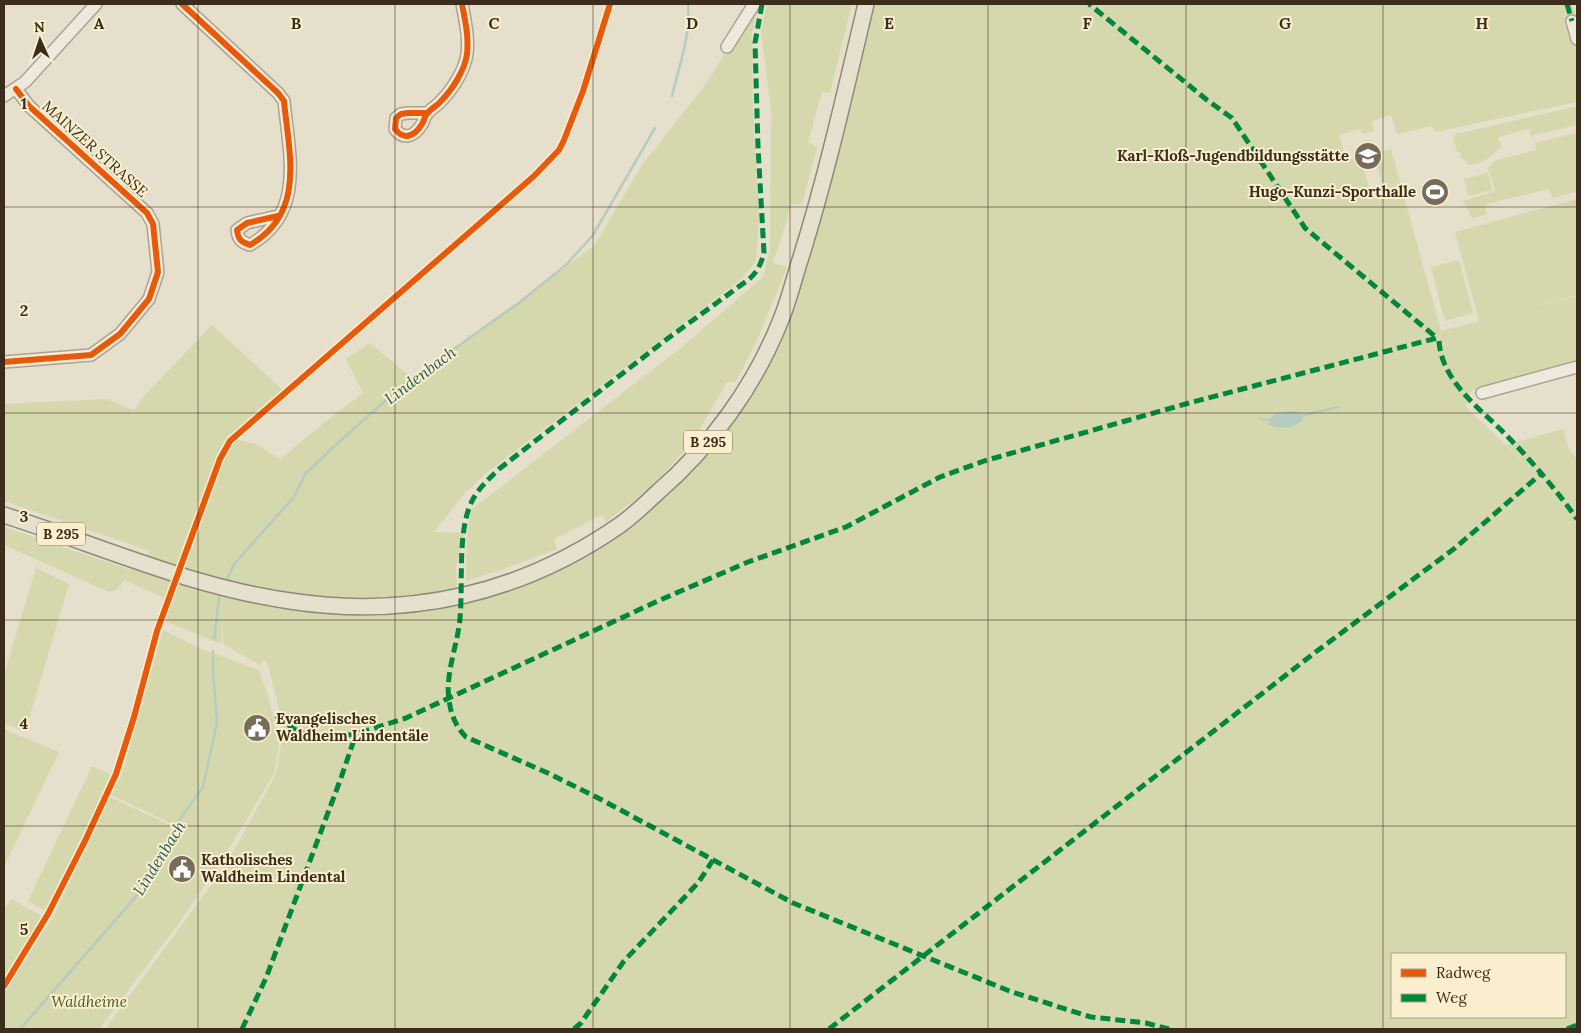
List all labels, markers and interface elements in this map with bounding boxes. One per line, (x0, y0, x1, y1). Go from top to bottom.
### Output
text: A (94, 13, 105, 33)
text: B (291, 13, 302, 33)
text: C (488, 13, 500, 33)
text: D (686, 13, 698, 33)
text: E (884, 13, 894, 33)
text: F (1082, 13, 1092, 33)
text: G (1279, 13, 1291, 33)
text: H (1476, 13, 1489, 33)
north arrow (15, 15, 65, 65)
text: N (33, 18, 45, 36)
text: 1 (21, 93, 27, 113)
street label: MAINZER STRASSE (39, 96, 152, 201)
school or university icon: Karl-Kloß-Jugendbildungsstätte (1353, 141, 1383, 171)
place label: Karl-Kloß-Jugendbildungsstätte (1117, 146, 1349, 165)
sports icon: Hugo-Kunzi-Sporthalle (1420, 177, 1450, 207)
place label: Hugo-Kunzi-Sporthalle (1249, 182, 1416, 201)
text: 2 (20, 300, 28, 320)
water label: Lindenbach (380, 342, 460, 408)
road number: B 295 (684, 431, 732, 454)
text: 3 (20, 506, 29, 526)
road number: B 295 (37, 522, 85, 546)
place label: Evangelisches Waldheim Lindentäle (276, 709, 429, 745)
text: 4 (20, 713, 29, 733)
public building icon: Evangelisches Waldheim Lindentäle (242, 713, 272, 743)
water label: Lindenbach (128, 817, 190, 899)
place label: Katholisches Waldheim Lindental (201, 850, 346, 886)
public building icon: Katholisches Waldheim Lindental (167, 854, 197, 884)
text: 5 (20, 919, 29, 939)
legend (1391, 953, 1566, 1018)
text: Radweg (1436, 963, 1491, 982)
text: Weg (1436, 988, 1467, 1007)
park label: Waldheime (51, 992, 127, 1011)

